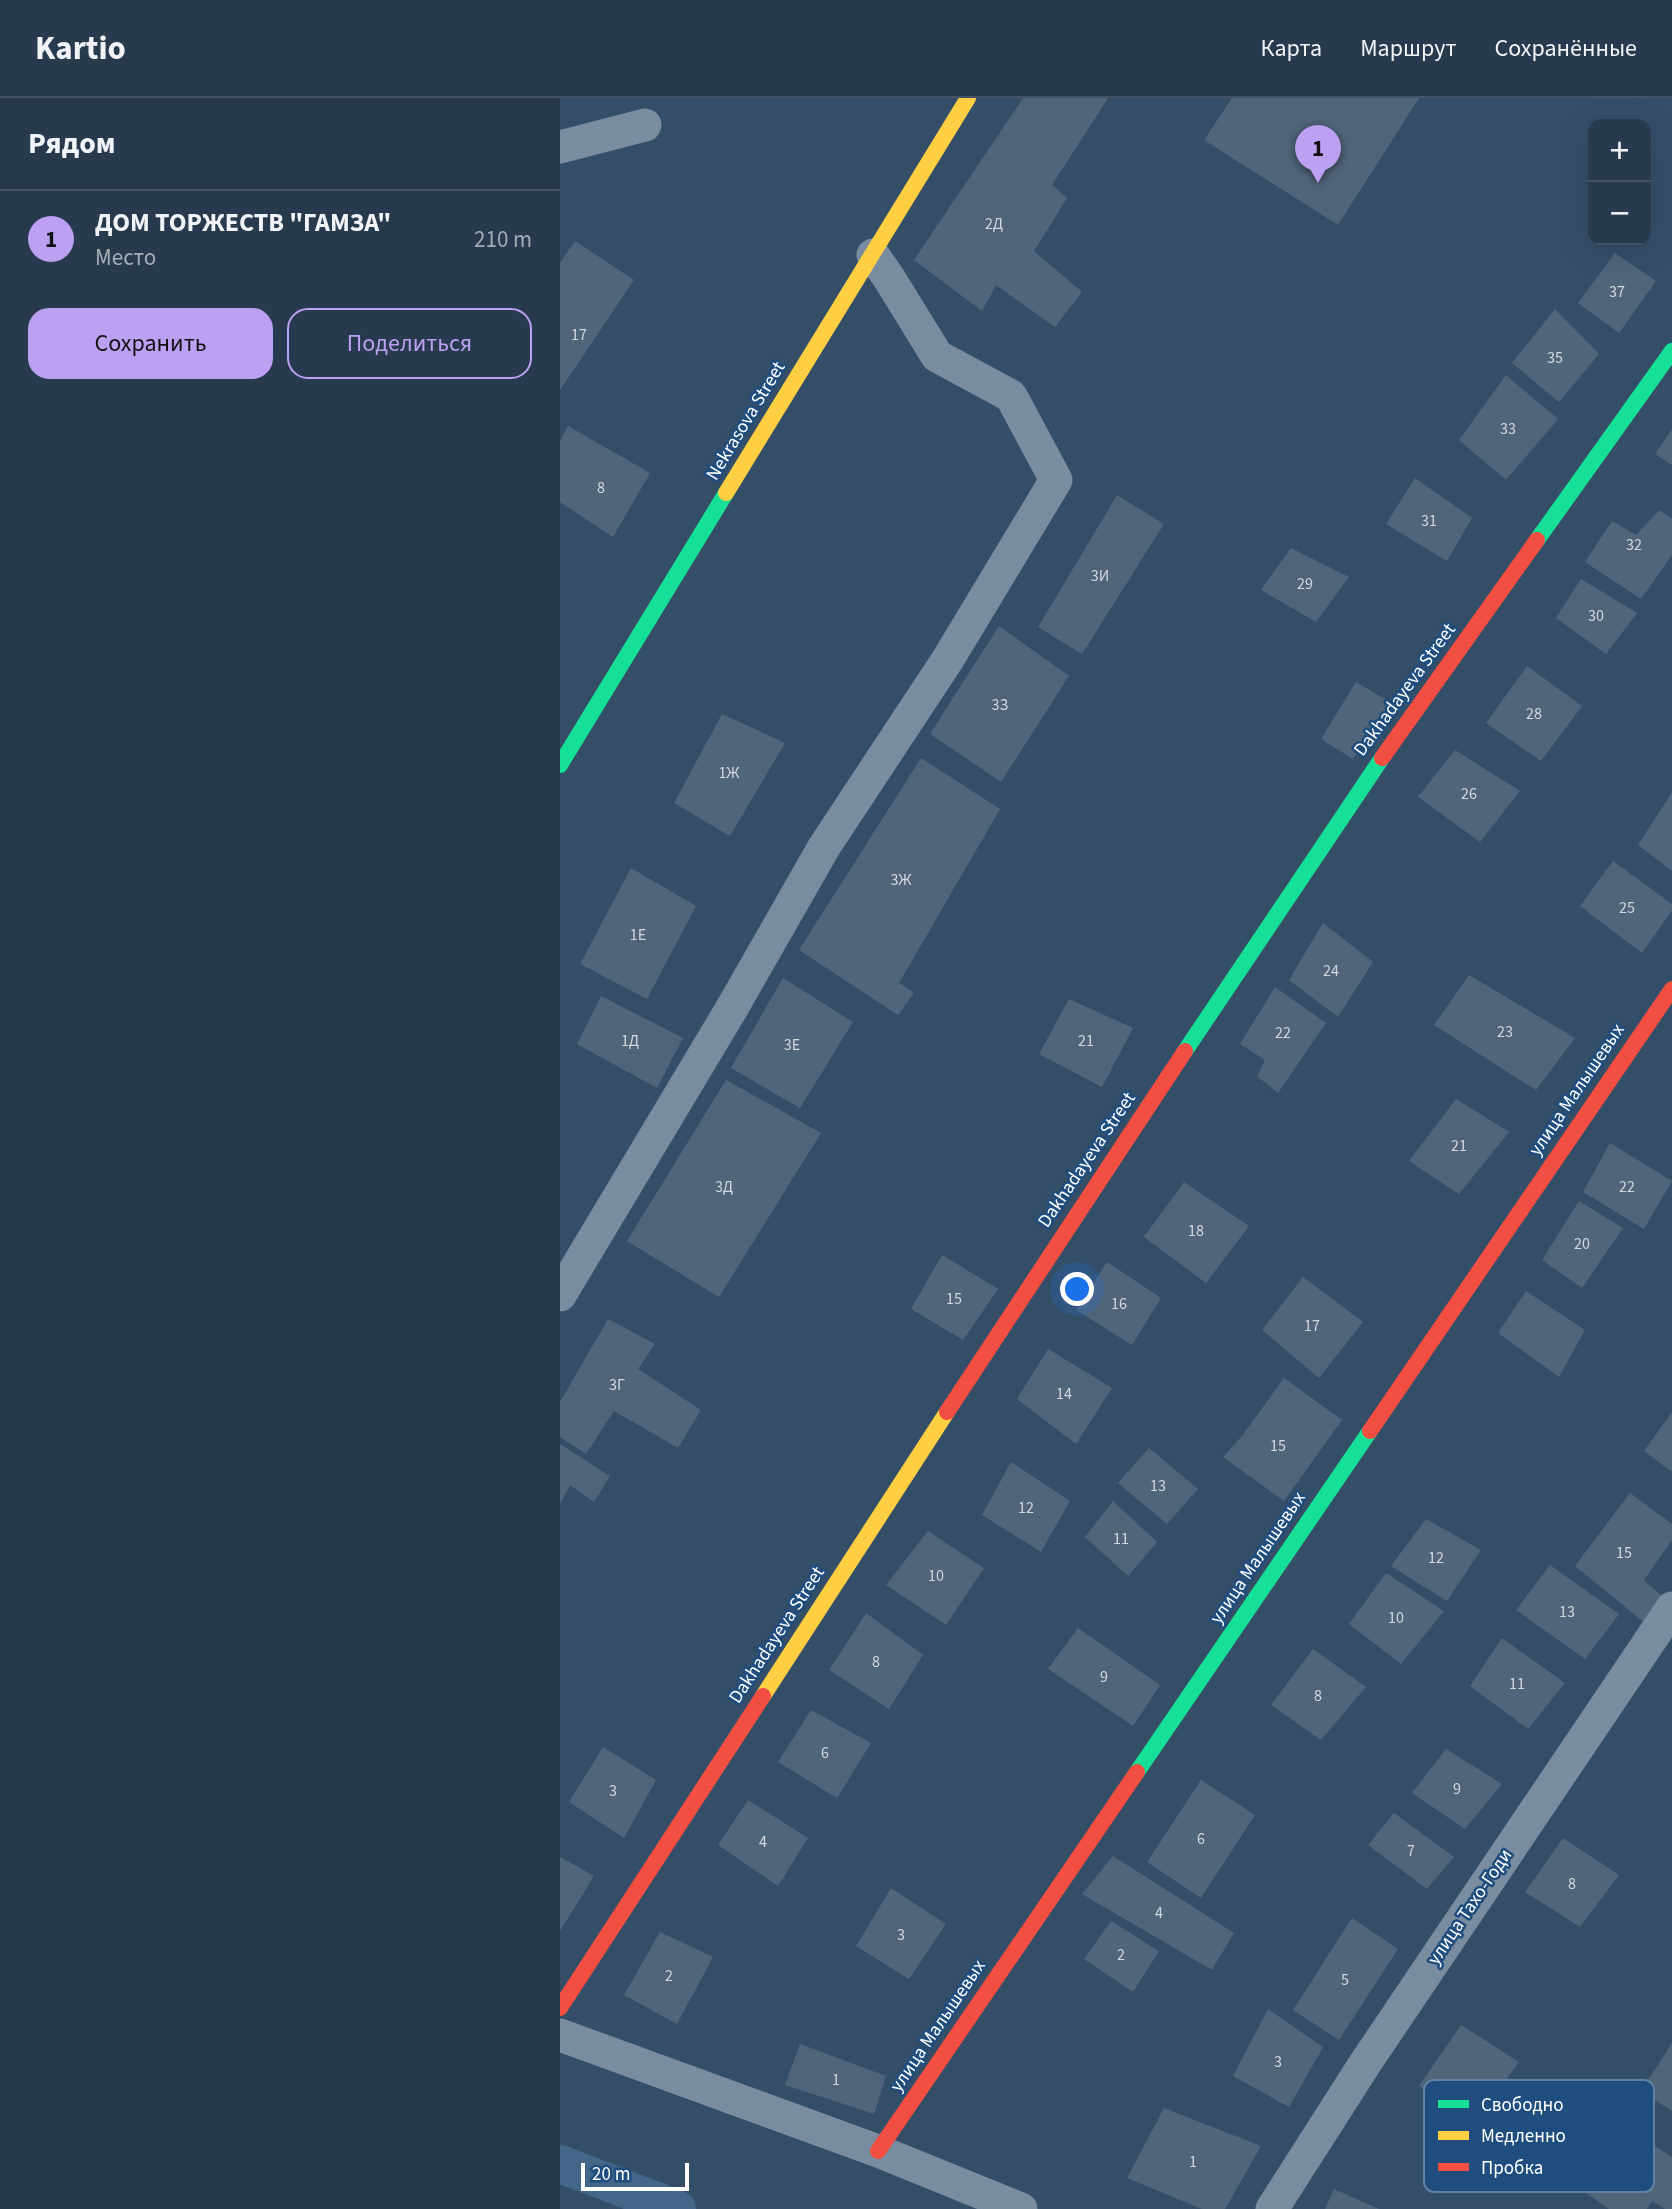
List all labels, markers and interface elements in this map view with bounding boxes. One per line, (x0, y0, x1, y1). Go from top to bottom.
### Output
text: Kartio (35, 25, 126, 72)
text: Карта (1261, 31, 1322, 66)
text: Маршрут (1360, 31, 1456, 66)
text: Сохранённые (1494, 31, 1637, 66)
map controls (1588, 119, 1651, 245)
button: + (1588, 119, 1651, 182)
text: Рядом (28, 122, 116, 165)
pin: 1 (1295, 125, 1341, 183)
button: − (1588, 182, 1651, 245)
text: ДОМ ТОРЖЕСТВ "ГАМЗА" (95, 204, 391, 241)
house number: 2Д (985, 213, 1003, 235)
text: 1 (45, 223, 57, 256)
text: 210 m (474, 223, 532, 256)
text: Место (95, 241, 156, 274)
house number: 37 (1609, 281, 1625, 303)
button: Сохранить (28, 308, 273, 379)
button: Поделиться (287, 308, 532, 379)
house number: 17 (571, 324, 587, 346)
house number: 35 (1547, 347, 1563, 369)
street label: Nekrasova Street (700, 356, 793, 486)
house number: 33 (1500, 418, 1516, 440)
house number: 8 (597, 477, 605, 499)
house number: 31 (1421, 510, 1437, 532)
house number: 32 (1626, 534, 1642, 556)
house number: 3И (1091, 565, 1109, 587)
house number: 29 (1297, 573, 1313, 595)
house number: 30 (1588, 605, 1604, 627)
street label: Dakhadayeva Street (1347, 617, 1463, 762)
house number: 3З (992, 694, 1009, 716)
house number: 28 (1526, 703, 1542, 725)
house number: 1Ж (718, 762, 740, 784)
house number: 26 (1461, 783, 1477, 805)
house number: 3Ж (890, 869, 912, 891)
house number: 25 (1619, 897, 1635, 919)
house number: 1Е (630, 924, 646, 946)
house number: 24 (1323, 960, 1339, 982)
street label: улица Малышевых (1523, 1018, 1632, 1162)
house number: 23 (1497, 1021, 1513, 1043)
house number: 22 (1275, 1022, 1291, 1044)
house number: 1Д (621, 1030, 639, 1052)
house number: 21 (1078, 1030, 1094, 1052)
house number: 3Е (784, 1034, 800, 1056)
street label: Dakhadayeva Street (1031, 1086, 1143, 1233)
house number: 21 (1451, 1135, 1467, 1157)
house number: 3Д (715, 1176, 733, 1198)
house number: 22 (1619, 1176, 1635, 1198)
house number: 18 (1188, 1220, 1204, 1242)
house number: 20 (1574, 1233, 1590, 1255)
your location (1060, 1272, 1094, 1306)
house number: 15 (946, 1288, 962, 1310)
house number: 16 (1111, 1293, 1127, 1315)
house number: 17 (1304, 1315, 1320, 1337)
house number: 3Г (609, 1374, 625, 1396)
house number: 14 (1056, 1383, 1072, 1405)
house number: 15 (1270, 1435, 1286, 1457)
house number: 13 (1150, 1475, 1166, 1497)
street label: улица Малышевых (1204, 1486, 1313, 1630)
house number: 12 (1018, 1497, 1034, 1519)
house number: 11 (1113, 1528, 1129, 1550)
house number: 15 (1616, 1542, 1632, 1564)
house number: 12 (1428, 1547, 1444, 1569)
street label: Dakhadayeva Street (723, 1561, 832, 1709)
house number: 10 (928, 1565, 944, 1587)
house number: 13 (1559, 1601, 1575, 1623)
house number: 10 (1388, 1607, 1404, 1629)
house number: 8 (872, 1651, 880, 1673)
house number: 9 (1100, 1666, 1108, 1688)
house number: 11 (1509, 1673, 1525, 1695)
house number: 8 (1314, 1685, 1322, 1707)
house number: 6 (821, 1742, 829, 1764)
house number: 9 (1453, 1778, 1461, 1800)
house number: 3 (609, 1780, 617, 1802)
house number: 6 (1197, 1828, 1205, 1850)
house number: 4 (759, 1831, 767, 1853)
house number: 7 (1407, 1840, 1415, 1862)
street label: улица Тахо-Годи (1421, 1843, 1519, 1971)
house number: 8 (1568, 1873, 1576, 1895)
house number: 4 (1155, 1902, 1163, 1924)
house number: 3 (897, 1924, 905, 1946)
house number: 2 (1117, 1944, 1125, 1966)
street label: улица Малышевых (884, 1954, 993, 2098)
house number: 2 (665, 1965, 673, 1987)
house number: 5 (1341, 1969, 1349, 1991)
house number: 3 (1274, 2051, 1282, 2073)
house number: 1 (832, 2069, 840, 2091)
legend (1424, 2080, 1654, 2192)
text: Свободно (1481, 2092, 1564, 2119)
text: Медленно (1481, 2123, 1566, 2150)
house number: 1 (1189, 2151, 1197, 2173)
text: Пробка (1481, 2155, 1543, 2182)
scale bar (581, 2160, 690, 2192)
text: 20 m (592, 2161, 630, 2188)

